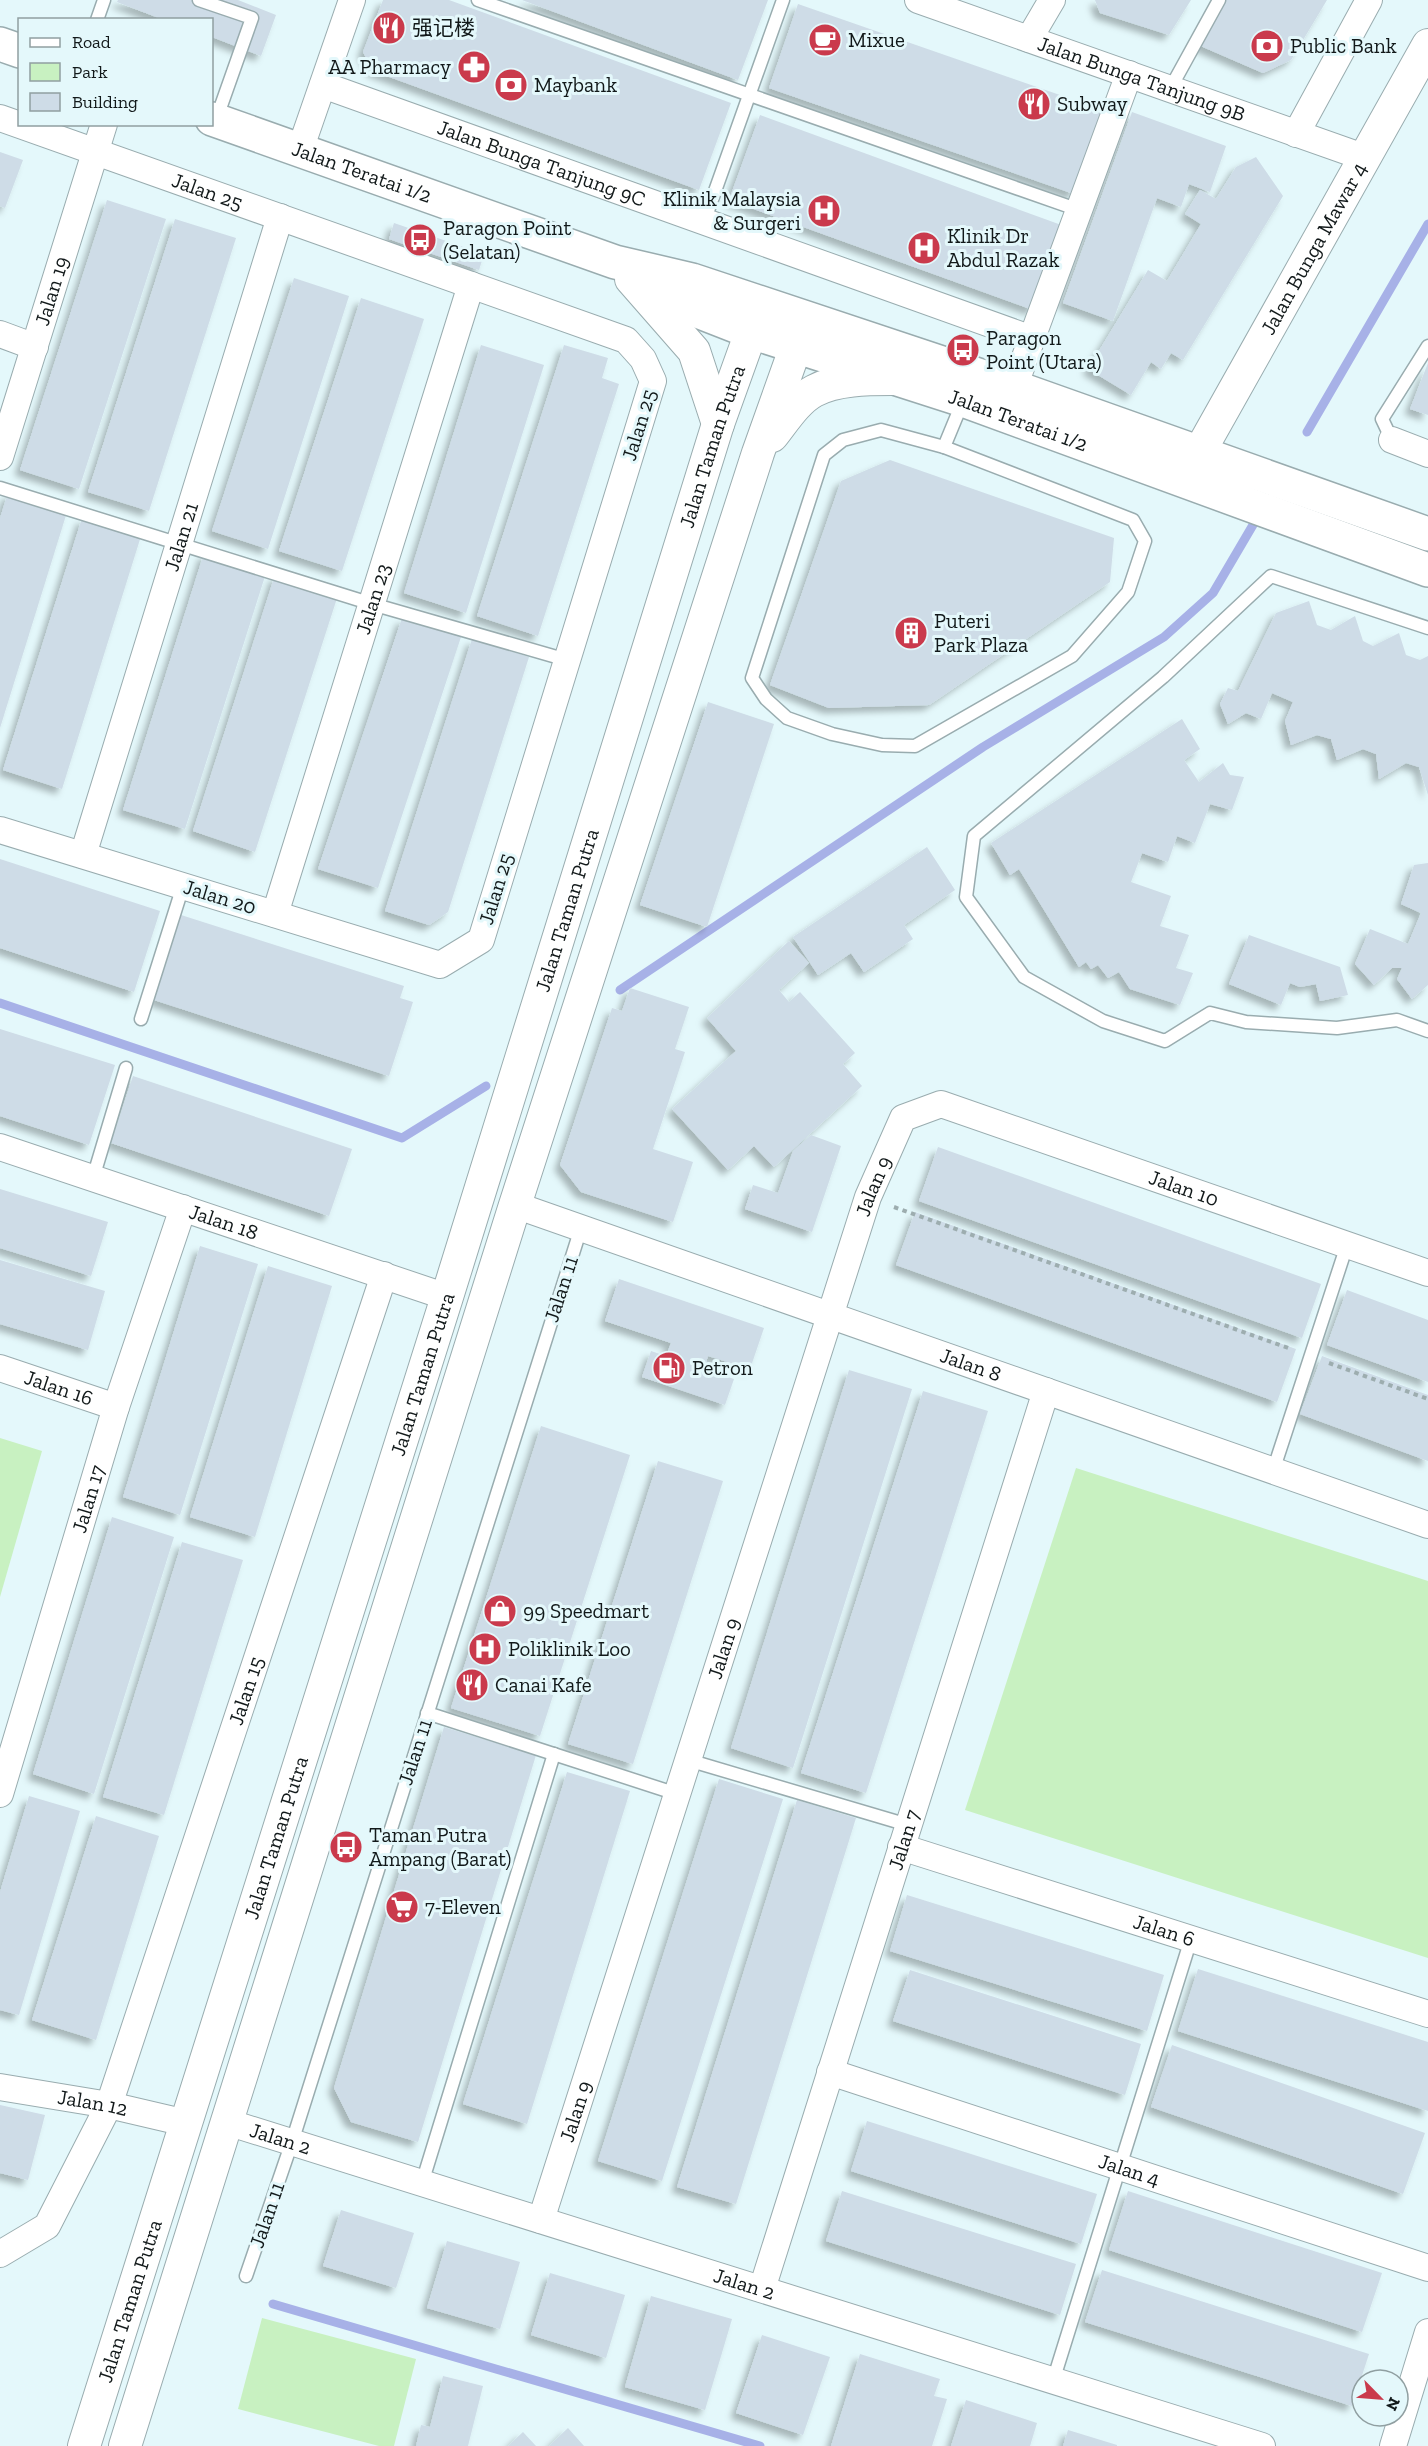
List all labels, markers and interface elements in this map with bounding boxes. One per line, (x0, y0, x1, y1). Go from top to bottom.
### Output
restaurant icon: 强记楼 (371, 10, 407, 46)
place label: 强记楼 (412, 15, 475, 40)
legend (18, 18, 213, 126)
cafe icon: Mixue (807, 22, 843, 58)
place label: Mixue (848, 27, 905, 52)
bank icon: Public Bank (1249, 28, 1285, 64)
street label: Jalan Bunga Tanjung 9B (1035, 30, 1249, 126)
text: Road (72, 31, 111, 53)
place label: Public Bank (1290, 33, 1397, 58)
pharmacy icon: AA Pharmacy (456, 49, 492, 85)
place label: AA Pharmacy (328, 54, 451, 79)
text: Park (72, 61, 108, 83)
bank icon: Maybank (493, 67, 529, 103)
place label: Maybank (534, 72, 617, 97)
restaurant icon: Subway (1016, 86, 1052, 122)
text: Building (72, 91, 138, 113)
place label: Subway (1057, 91, 1128, 116)
street label: Jalan Bunga Tanjung 9C (434, 114, 649, 211)
street label: Jalan Teratai 1/2 (289, 135, 435, 208)
street label: Jalan Bunga Mawar 4 (1255, 158, 1372, 339)
street label: Jalan 25 (169, 167, 246, 215)
place label: Klinik Malaysia & Surgeri (663, 186, 801, 235)
hospital icon: Klinik Malaysia & Surgeri (806, 193, 842, 229)
place label: Paragon Point (Selatan) (443, 215, 571, 264)
bus stop icon: Paragon Point (Selatan) (402, 222, 438, 258)
place label: Klinik Dr Abdul Razak (947, 223, 1059, 272)
hospital icon: Klinik Dr Abdul Razak (906, 230, 942, 266)
street label: Jalan 19 (29, 253, 74, 328)
place label: Paragon Point (Utara) (986, 325, 1101, 374)
bus stop icon: Paragon Point (Utara) (945, 332, 981, 368)
street label: Jalan Taman Putra (674, 361, 750, 531)
street label: Jalan Teratai 1/2 (946, 383, 1091, 457)
street label: Jalan 25 (616, 386, 661, 464)
street label: Jalan 21 (158, 499, 203, 574)
street label: Jalan 23 (350, 560, 395, 637)
place label: Puteri Park Plaza (934, 608, 1028, 657)
building icon: Puteri Park Plaza (893, 615, 929, 651)
street label: Jalan Taman Putra (530, 825, 604, 995)
street label: Jalan 25 (473, 850, 518, 928)
street label: Jalan 20 (181, 874, 259, 919)
street label: Jalan 9 (850, 1152, 897, 1219)
street label: Jalan 10 (1146, 1164, 1222, 1211)
street label: Jalan 18 (186, 1198, 262, 1245)
street label: Jalan 11 (538, 1253, 583, 1325)
street label: Jalan Taman Putra (385, 1289, 460, 1459)
street label: Jalan 8 (937, 1342, 1005, 1387)
fuel station icon: Petron (651, 1350, 687, 1386)
place label: Petron (692, 1355, 753, 1380)
street label: Jalan 16 (21, 1364, 97, 1410)
street label: Jalan 17 (66, 1462, 110, 1536)
shop icon: 99 Speedmart (482, 1593, 518, 1629)
place label: 99 Speedmart (523, 1598, 649, 1623)
street label: Jalan 9 (702, 1615, 745, 1682)
hospital icon: Poliklinik Loo (467, 1631, 503, 1667)
place label: Poliklinik Loo (508, 1636, 631, 1661)
street label: Jalan 15 (223, 1653, 269, 1728)
restaurant icon: Canai Kafe (454, 1667, 490, 1703)
place label: Canai Kafe (495, 1672, 592, 1697)
street label: Jalan 11 (392, 1716, 437, 1788)
street label: Jalan Taman Putra (238, 1753, 313, 1922)
street label: Jalan 7 (882, 1807, 925, 1873)
place label: Taman Putra Ampang (Barat) (369, 1822, 511, 1871)
bus stop icon: Taman Putra Ampang (Barat) (328, 1829, 364, 1865)
supermarket icon: 7-Eleven (384, 1889, 420, 1925)
place label: 7-Eleven (425, 1894, 501, 1919)
street label: Jalan 6 (1130, 1908, 1198, 1951)
street label: Jalan 9 (554, 2077, 597, 2145)
street label: Jalan 12 (56, 2084, 130, 2121)
street label: Jalan 2 (247, 2117, 314, 2160)
street label: Jalan 4 (1096, 2148, 1163, 2191)
street label: Jalan 11 (244, 2179, 289, 2251)
street label: Jalan Taman Putra (92, 2216, 167, 2386)
street label: Jalan 2 (711, 2262, 778, 2305)
north arrow (1350, 2368, 1410, 2428)
text: N (1382, 2395, 1404, 2414)

